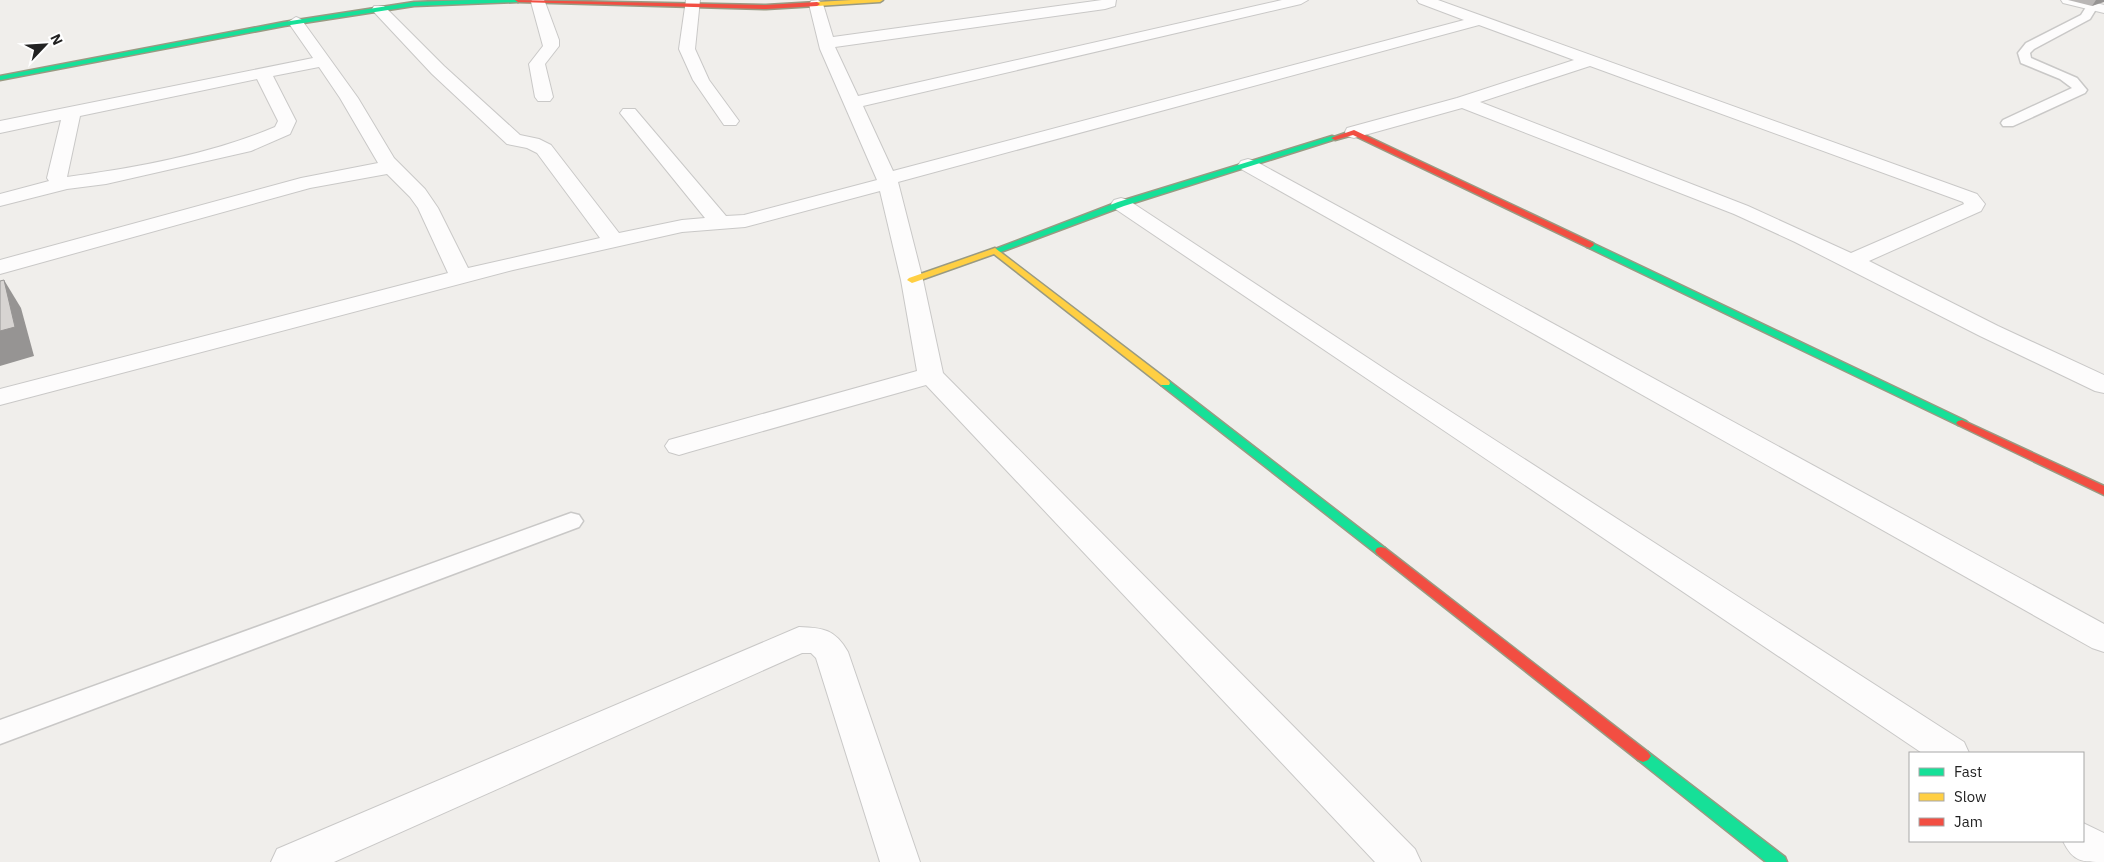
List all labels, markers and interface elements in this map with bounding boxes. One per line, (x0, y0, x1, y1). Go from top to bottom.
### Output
north arrow (20, 20, 70, 70)
text: N (46, 31, 67, 48)
legend (1909, 752, 2084, 842)
text: Fast (1954, 762, 1982, 781)
text: Slow (1954, 787, 1987, 806)
text: Jam (1954, 812, 1983, 831)

